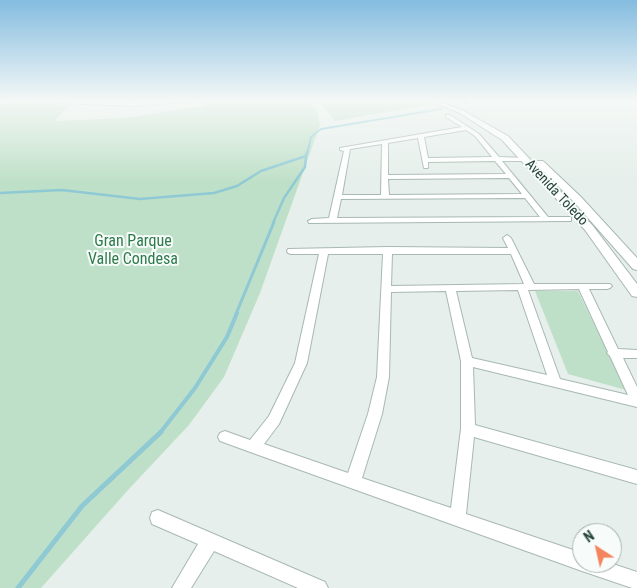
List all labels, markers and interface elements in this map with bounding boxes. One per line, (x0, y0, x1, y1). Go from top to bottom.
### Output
street label: Avenida Toledo (521, 156, 591, 230)
park label: Gran Parque Valle Condesa (88, 232, 178, 270)
north arrow (572, 523, 622, 573)
text: N (581, 528, 597, 546)

